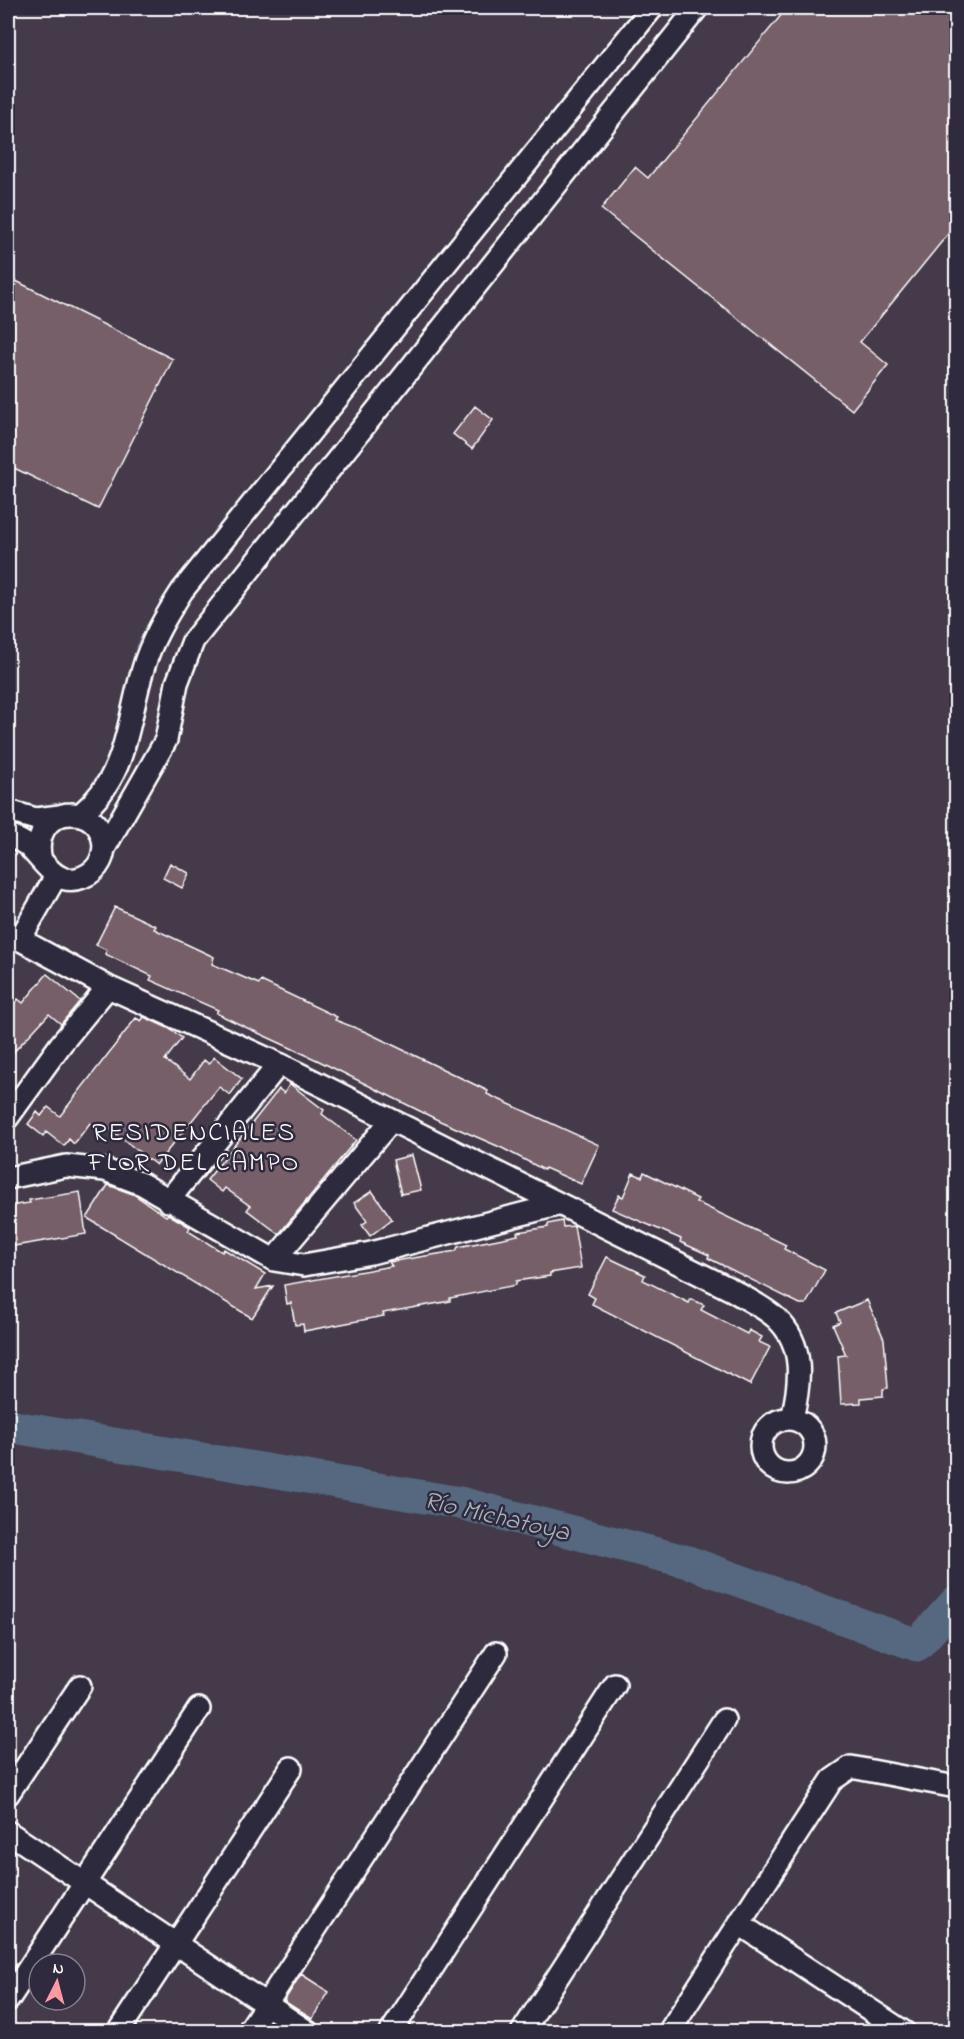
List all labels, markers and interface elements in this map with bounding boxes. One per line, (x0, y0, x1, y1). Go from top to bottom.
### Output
district label: RESIDENCIALES FLOR DEL CAMPO (87, 1115, 300, 1183)
water label: Río Michatoya (420, 1483, 574, 1553)
north arrow (27, 1952, 87, 2012)
text: N (52, 1957, 65, 1982)

